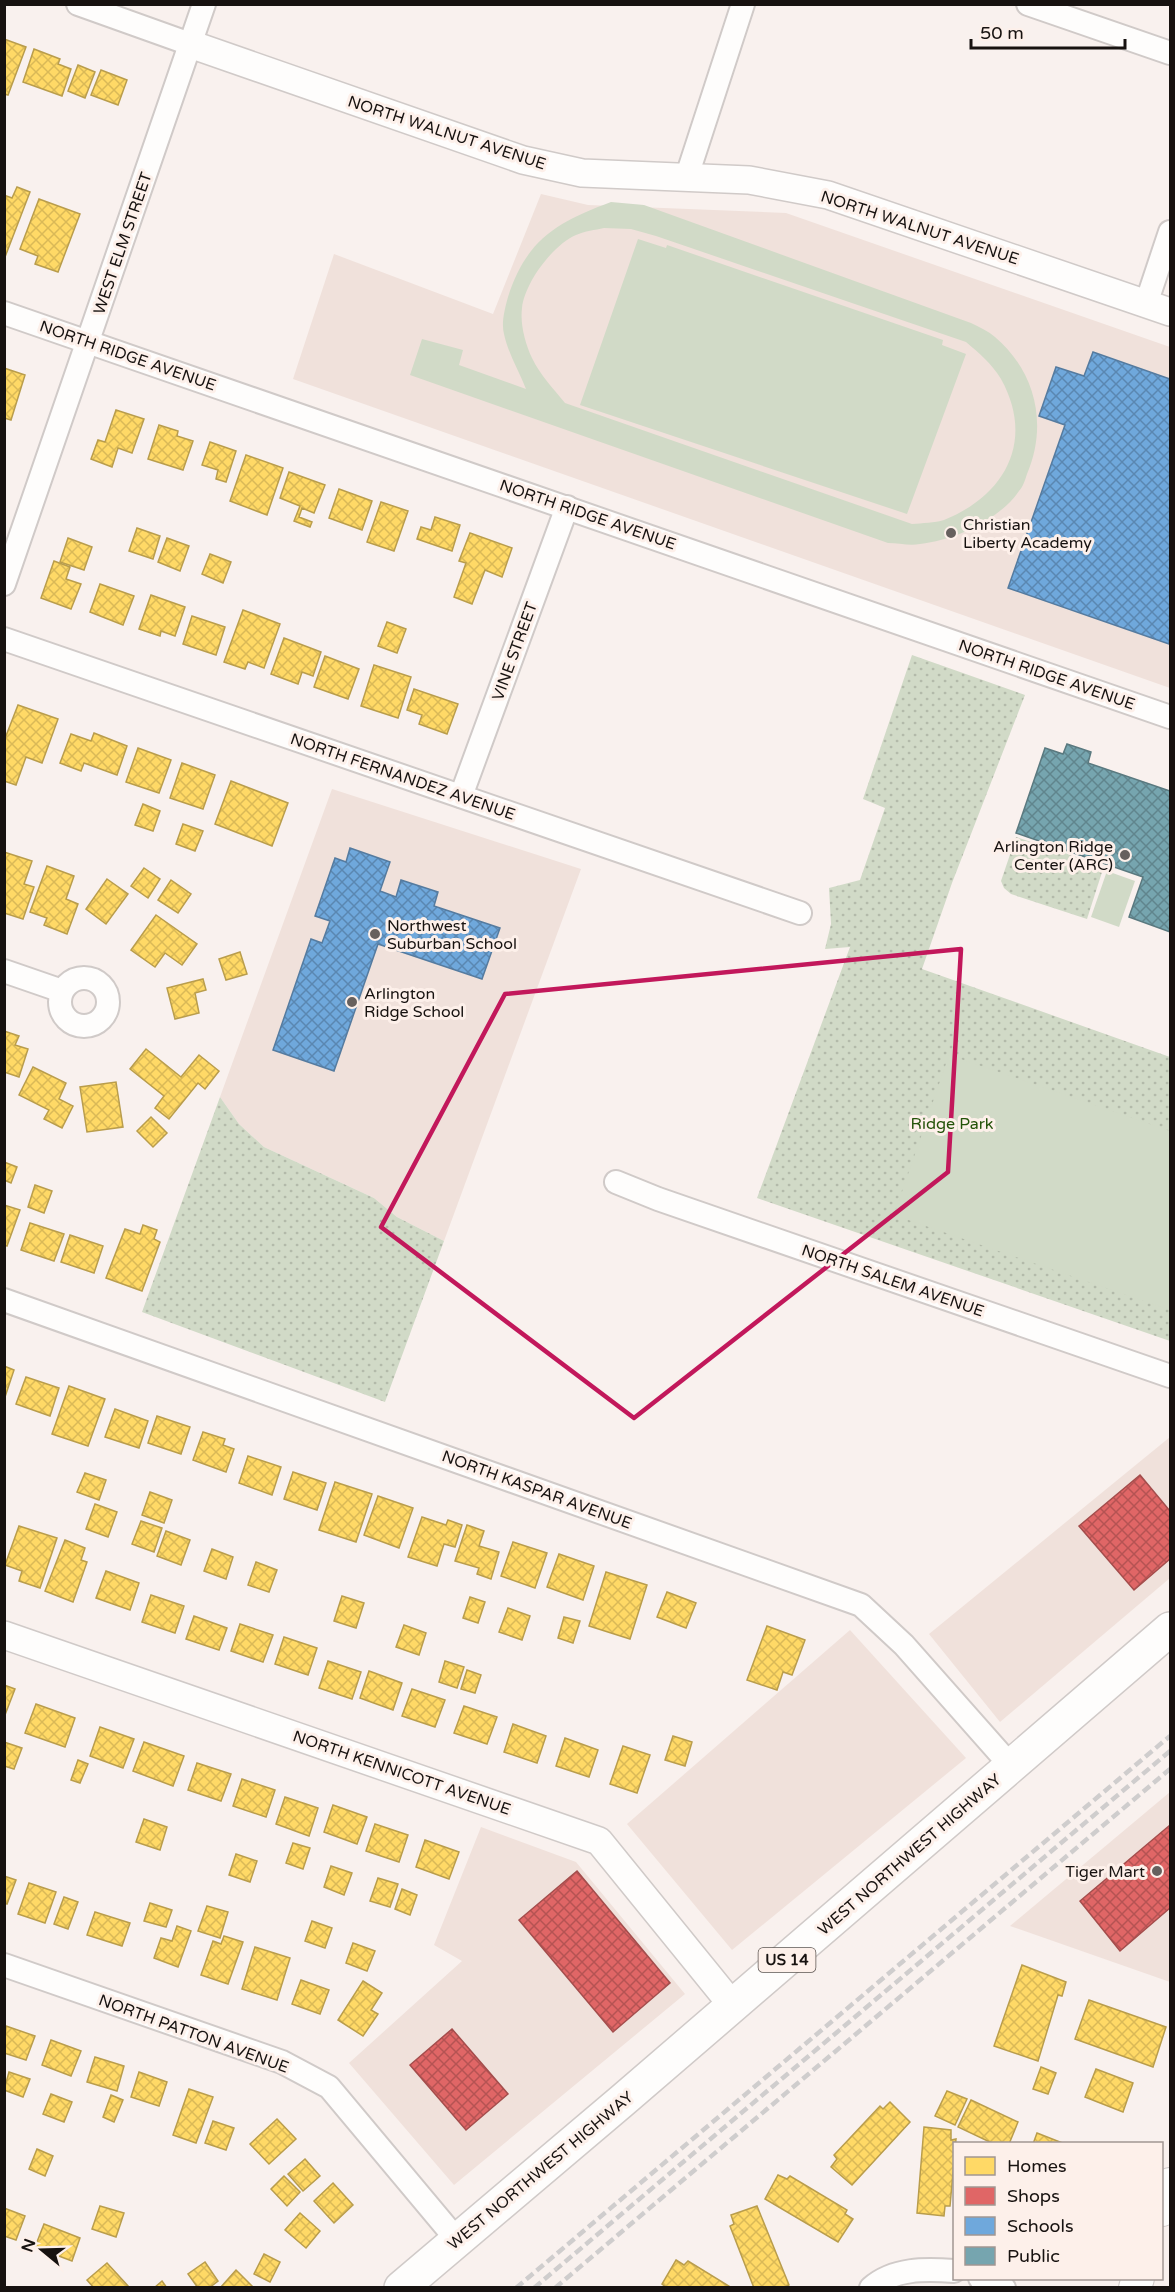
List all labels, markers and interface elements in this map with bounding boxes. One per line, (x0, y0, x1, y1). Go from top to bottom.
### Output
scale bar (971, 12, 1126, 50)
text: 50 m (980, 22, 1024, 44)
street label: NORTH WALNUT AVENUE (345, 91, 548, 174)
street label: WEST ELM STREET (89, 169, 157, 317)
street label: NORTH WALNUT AVENUE (818, 186, 1021, 269)
street label: NORTH RIDGE AVENUE (37, 316, 219, 396)
street label: NORTH RIDGE AVENUE (497, 475, 679, 555)
place label: Christian Liberty Academy (963, 515, 1092, 553)
marker: Christian Liberty Academy (944, 526, 958, 540)
street label: VINE STREET (488, 599, 542, 703)
street label: NORTH RIDGE AVENUE (956, 635, 1138, 715)
street label: NORTH FERNANDEZ AVENUE (288, 729, 518, 825)
place label: Arlington Ridge Center (ARC) (993, 837, 1113, 875)
marker: Arlington Ridge Center (ARC) (1118, 848, 1132, 862)
place label: Northwest Suburban School (387, 916, 517, 954)
marker: Northwest Suburban School (368, 927, 382, 941)
place label: Arlington Ridge School (364, 984, 464, 1022)
marker: Arlington Ridge School (345, 995, 359, 1009)
park label: Ridge Park (911, 1114, 994, 1134)
street label: NORTH SALEM AVENUE (799, 1240, 987, 1322)
street label: NORTH KASPAR AVENUE (439, 1446, 634, 1534)
street label: NORTH KENNICOTT AVENUE (290, 1726, 513, 1820)
street label: WEST NORTHWEST HIGHWAY (814, 1770, 1005, 1940)
place label: Tiger Mart (1065, 1862, 1145, 1882)
marker: Tiger Mart (1150, 1864, 1164, 1878)
road number: US 14 (758, 1948, 816, 1972)
street label: NORTH PATTON AVENUE (96, 1990, 292, 2078)
street label: WEST NORTHWEST HIGHWAY (444, 2087, 638, 2254)
legend (953, 2142, 1163, 2280)
text: Homes (1007, 2155, 1067, 2177)
text: Shops (1007, 2185, 1060, 2207)
text: Schools (1007, 2215, 1074, 2237)
north arrow (12, 2220, 72, 2280)
text: N (17, 2236, 40, 2255)
text: Public (1007, 2245, 1060, 2267)

